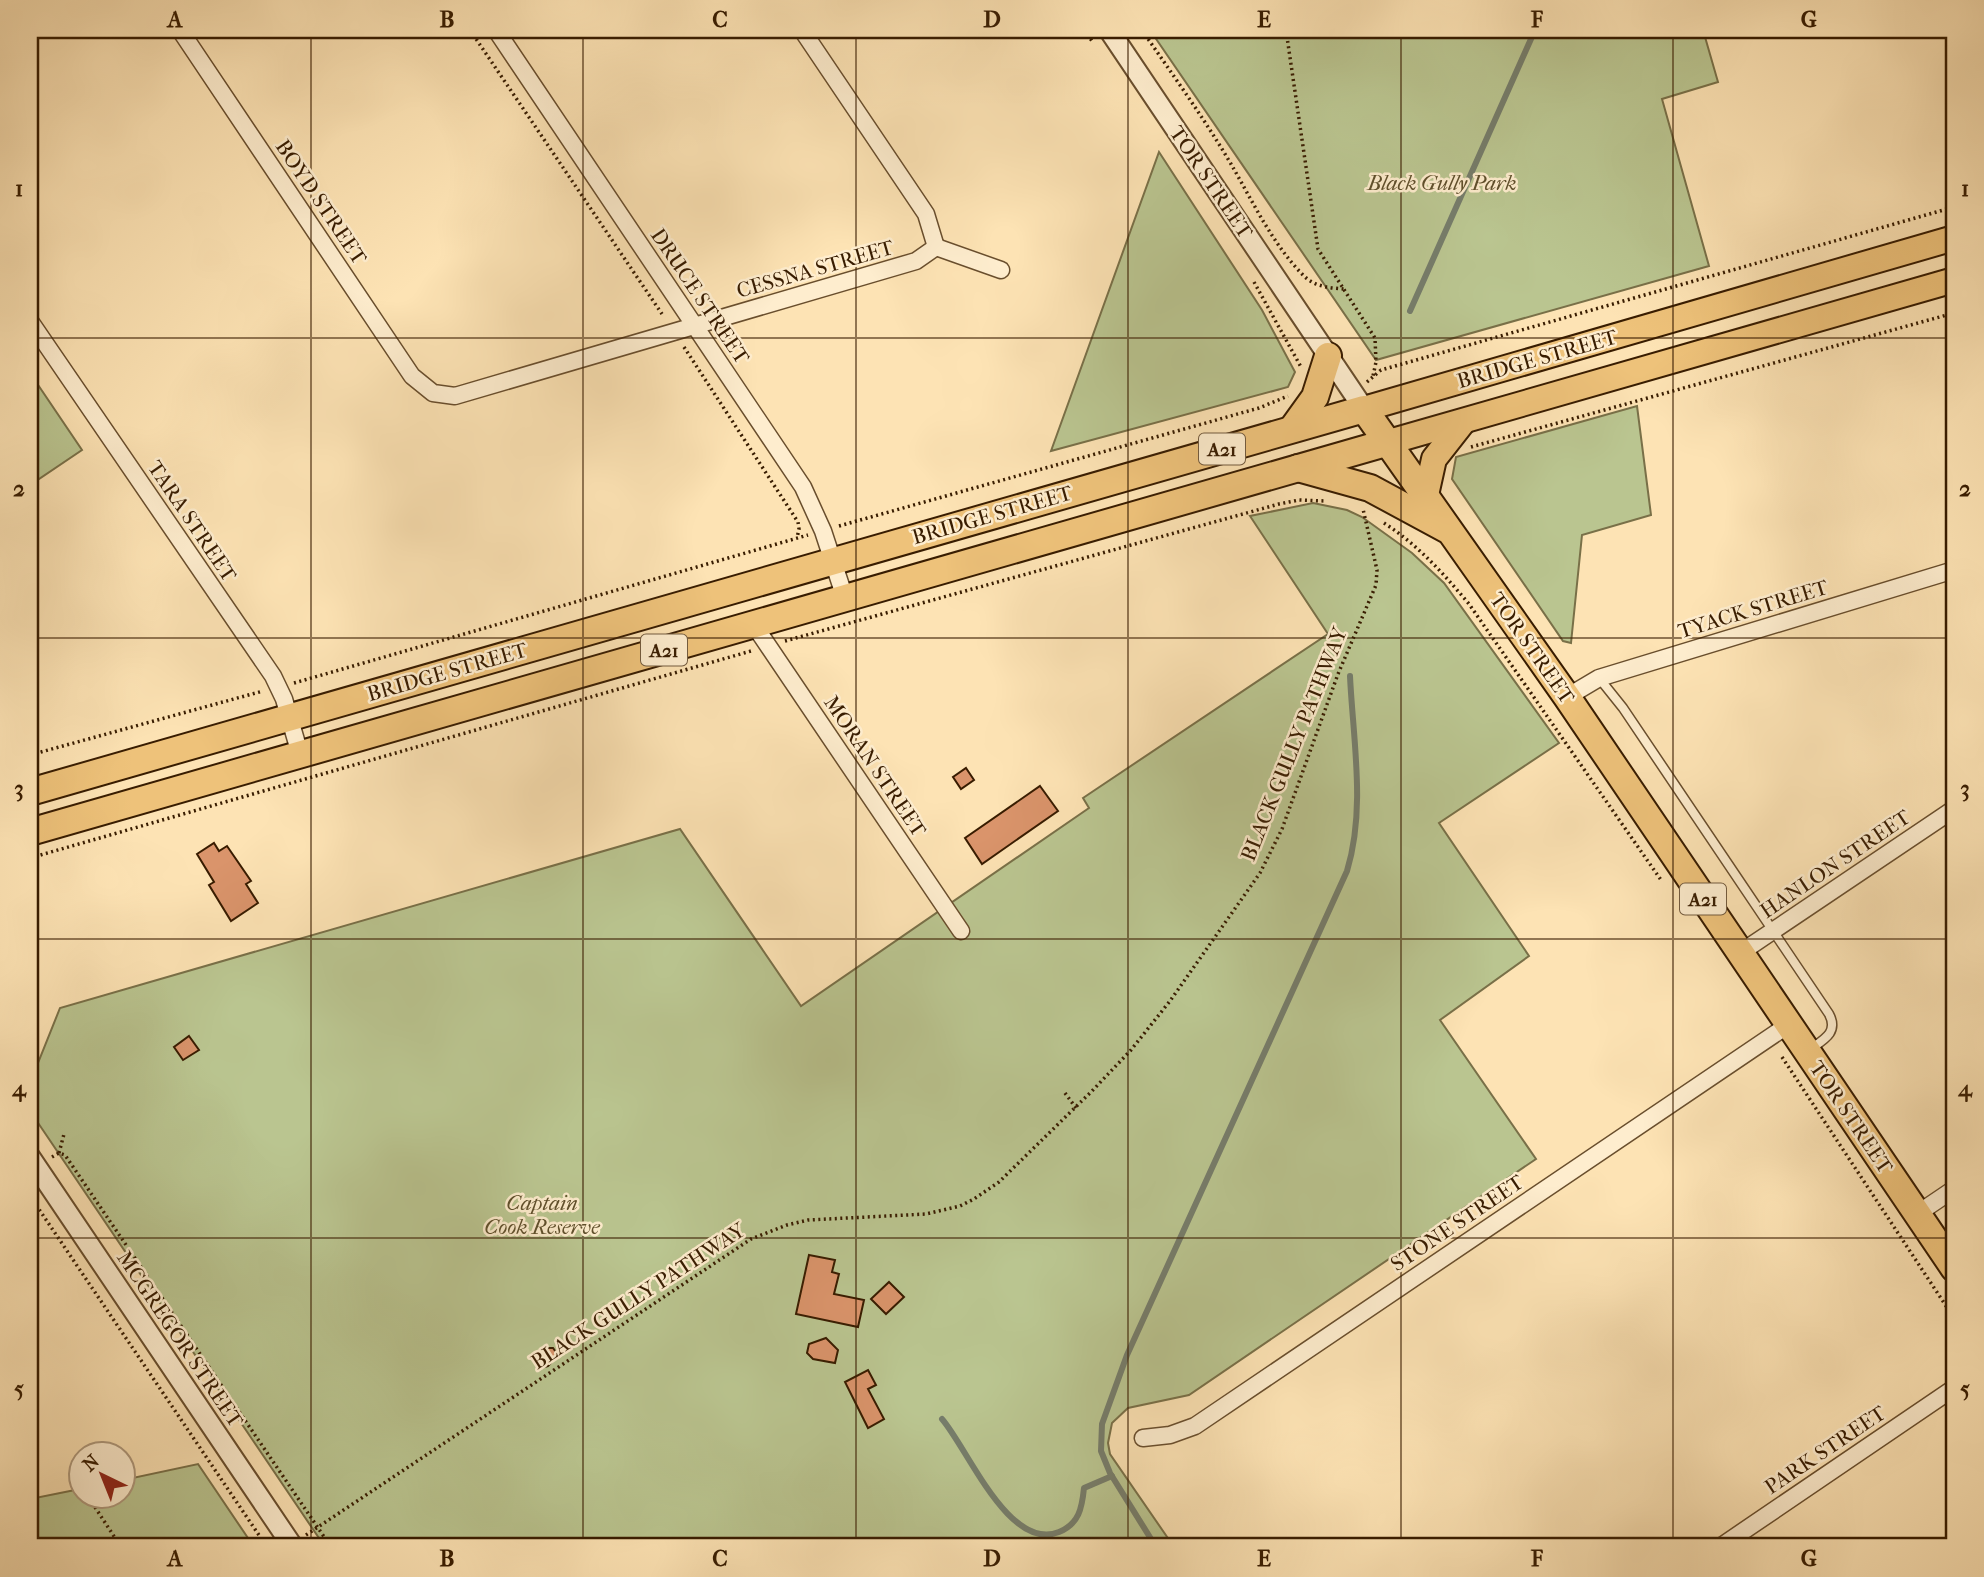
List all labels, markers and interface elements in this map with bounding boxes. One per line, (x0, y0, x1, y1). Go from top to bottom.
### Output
text: A (166, 6, 184, 33)
text: B (440, 6, 455, 33)
text: C (712, 6, 728, 33)
text: D (983, 6, 1001, 33)
text: E (1257, 6, 1271, 33)
text: F (1530, 6, 1544, 33)
text: G (1801, 6, 1817, 33)
street label: TOR STREET (1165, 121, 1258, 243)
street label: BOYD STREET (271, 135, 372, 269)
park label: Black Gully Park (1367, 171, 1517, 195)
text: 1 (15, 175, 23, 202)
text: 1 (1961, 175, 1969, 202)
street label: DRUCE STREET (646, 224, 755, 369)
street label: CESSNA STREET (734, 235, 897, 303)
street label: BRIDGE STREET (1454, 324, 1621, 393)
road number: A21 (1199, 433, 1245, 464)
street label: TARA STREET (143, 456, 242, 587)
text: 2 (13, 475, 25, 502)
text: 2 (1959, 475, 1971, 502)
street label: BRIDGE STREET (909, 480, 1076, 549)
street label: TYACK STREET (1675, 575, 1832, 643)
street label: TOR STREET (1485, 588, 1580, 709)
street label: BLACK GULLY PATHWAY (1236, 623, 1352, 864)
road number: A21 (641, 635, 687, 666)
street label: BRIDGE STREET (364, 637, 531, 706)
street label: MORAN STREET (819, 691, 931, 842)
text: 3 (14, 775, 24, 802)
text: 3 (1960, 775, 1970, 802)
street label: HANLON STREET (1755, 804, 1915, 923)
road number: A21 (1680, 884, 1726, 914)
street label: TOR STREET (1805, 1056, 1898, 1178)
text: 4 (11, 1075, 27, 1102)
text: 4 (1957, 1075, 1973, 1102)
street label: STONE STREET (1386, 1169, 1529, 1276)
park label: Captain Cook Reserve (484, 1191, 600, 1239)
street label: BLACK GULLY PATHWAY (527, 1217, 750, 1374)
street label: MCGREGOR STREET (112, 1246, 248, 1432)
text: 5 (14, 1375, 24, 1402)
text: 5 (1960, 1375, 1970, 1402)
street label: PARK STREET (1760, 1400, 1891, 1499)
north arrow (66, 1440, 136, 1510)
text: N (78, 1450, 104, 1476)
text: A (166, 1545, 184, 1572)
text: B (440, 1545, 455, 1572)
text: C (712, 1545, 728, 1572)
text: D (983, 1545, 1001, 1572)
text: E (1257, 1545, 1271, 1572)
text: F (1530, 1545, 1544, 1572)
text: G (1801, 1545, 1817, 1572)

